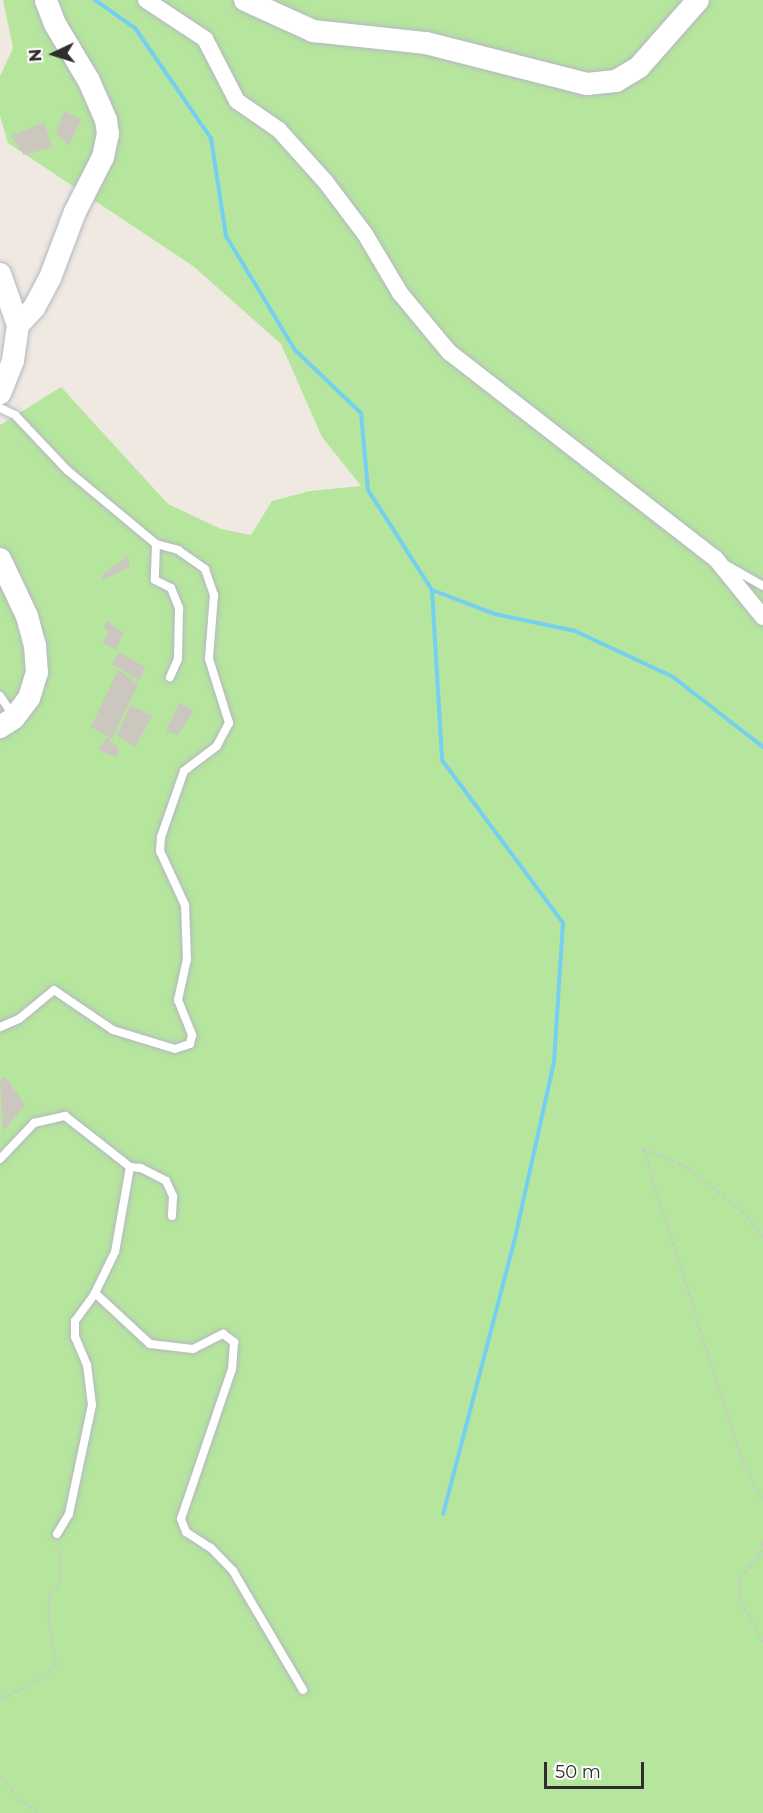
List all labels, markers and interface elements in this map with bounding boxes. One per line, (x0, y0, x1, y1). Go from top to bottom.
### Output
north arrow (24, 24, 84, 84)
text: N (26, 48, 45, 62)
scale bar (547, 1750, 648, 1788)
text: 50 m (555, 1761, 601, 1783)

